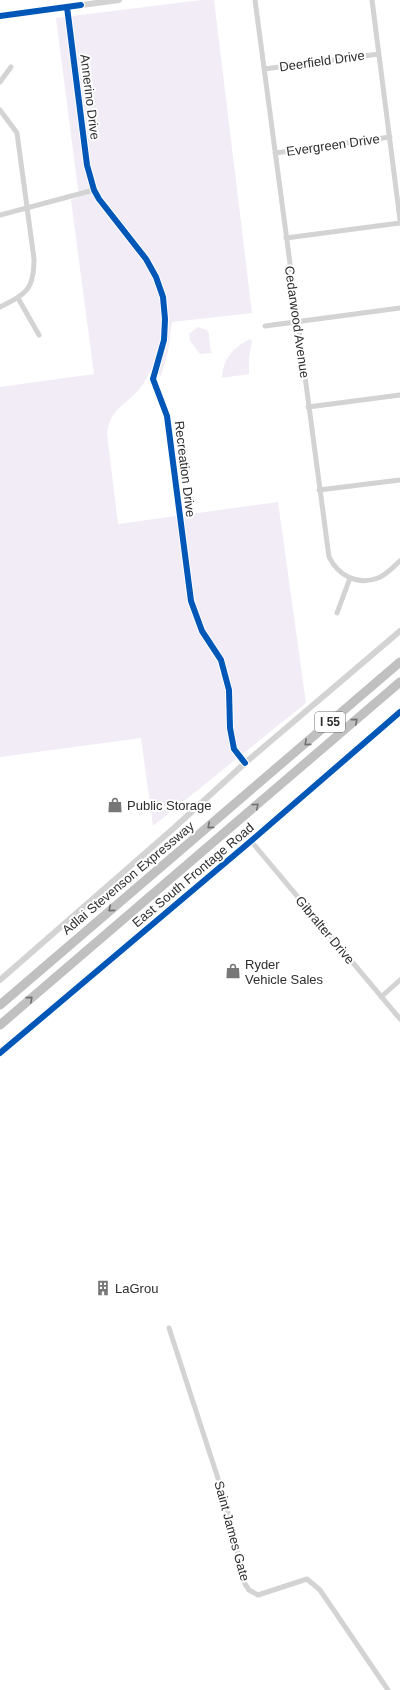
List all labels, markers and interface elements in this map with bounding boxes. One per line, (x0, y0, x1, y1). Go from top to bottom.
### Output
street label: Deerfield Drive (278, 48, 366, 74)
street label: Annerino Drive (77, 53, 103, 141)
street label: Evergreen Drive (285, 131, 381, 159)
street label: Cedarwood Avenue (282, 265, 312, 379)
street label: Recreation Drive (172, 420, 198, 518)
road number: I 55 (315, 712, 345, 732)
one-way arrow (350, 718, 358, 726)
one-way arrow (304, 738, 311, 745)
shop icon: Public Storage (106, 796, 124, 814)
place label: Public Storage (127, 798, 212, 813)
one-way arrow (252, 803, 259, 810)
street label: Adlai Stevenson Expressway (59, 818, 197, 938)
street label: East South Frontage Road (129, 820, 257, 930)
one-way arrow (207, 821, 215, 828)
street label: Gibralter Drive (292, 893, 358, 967)
one-way arrow (108, 905, 115, 912)
place label: Ryder Vehicle Sales (245, 957, 324, 987)
shop icon: Ryder Vehicle Sales (224, 962, 242, 980)
one-way arrow (25, 997, 32, 1004)
building icon: LaGrou (94, 1279, 112, 1297)
place label: LaGrou (115, 1281, 158, 1296)
street label: Saint James Gate (211, 1479, 253, 1583)

